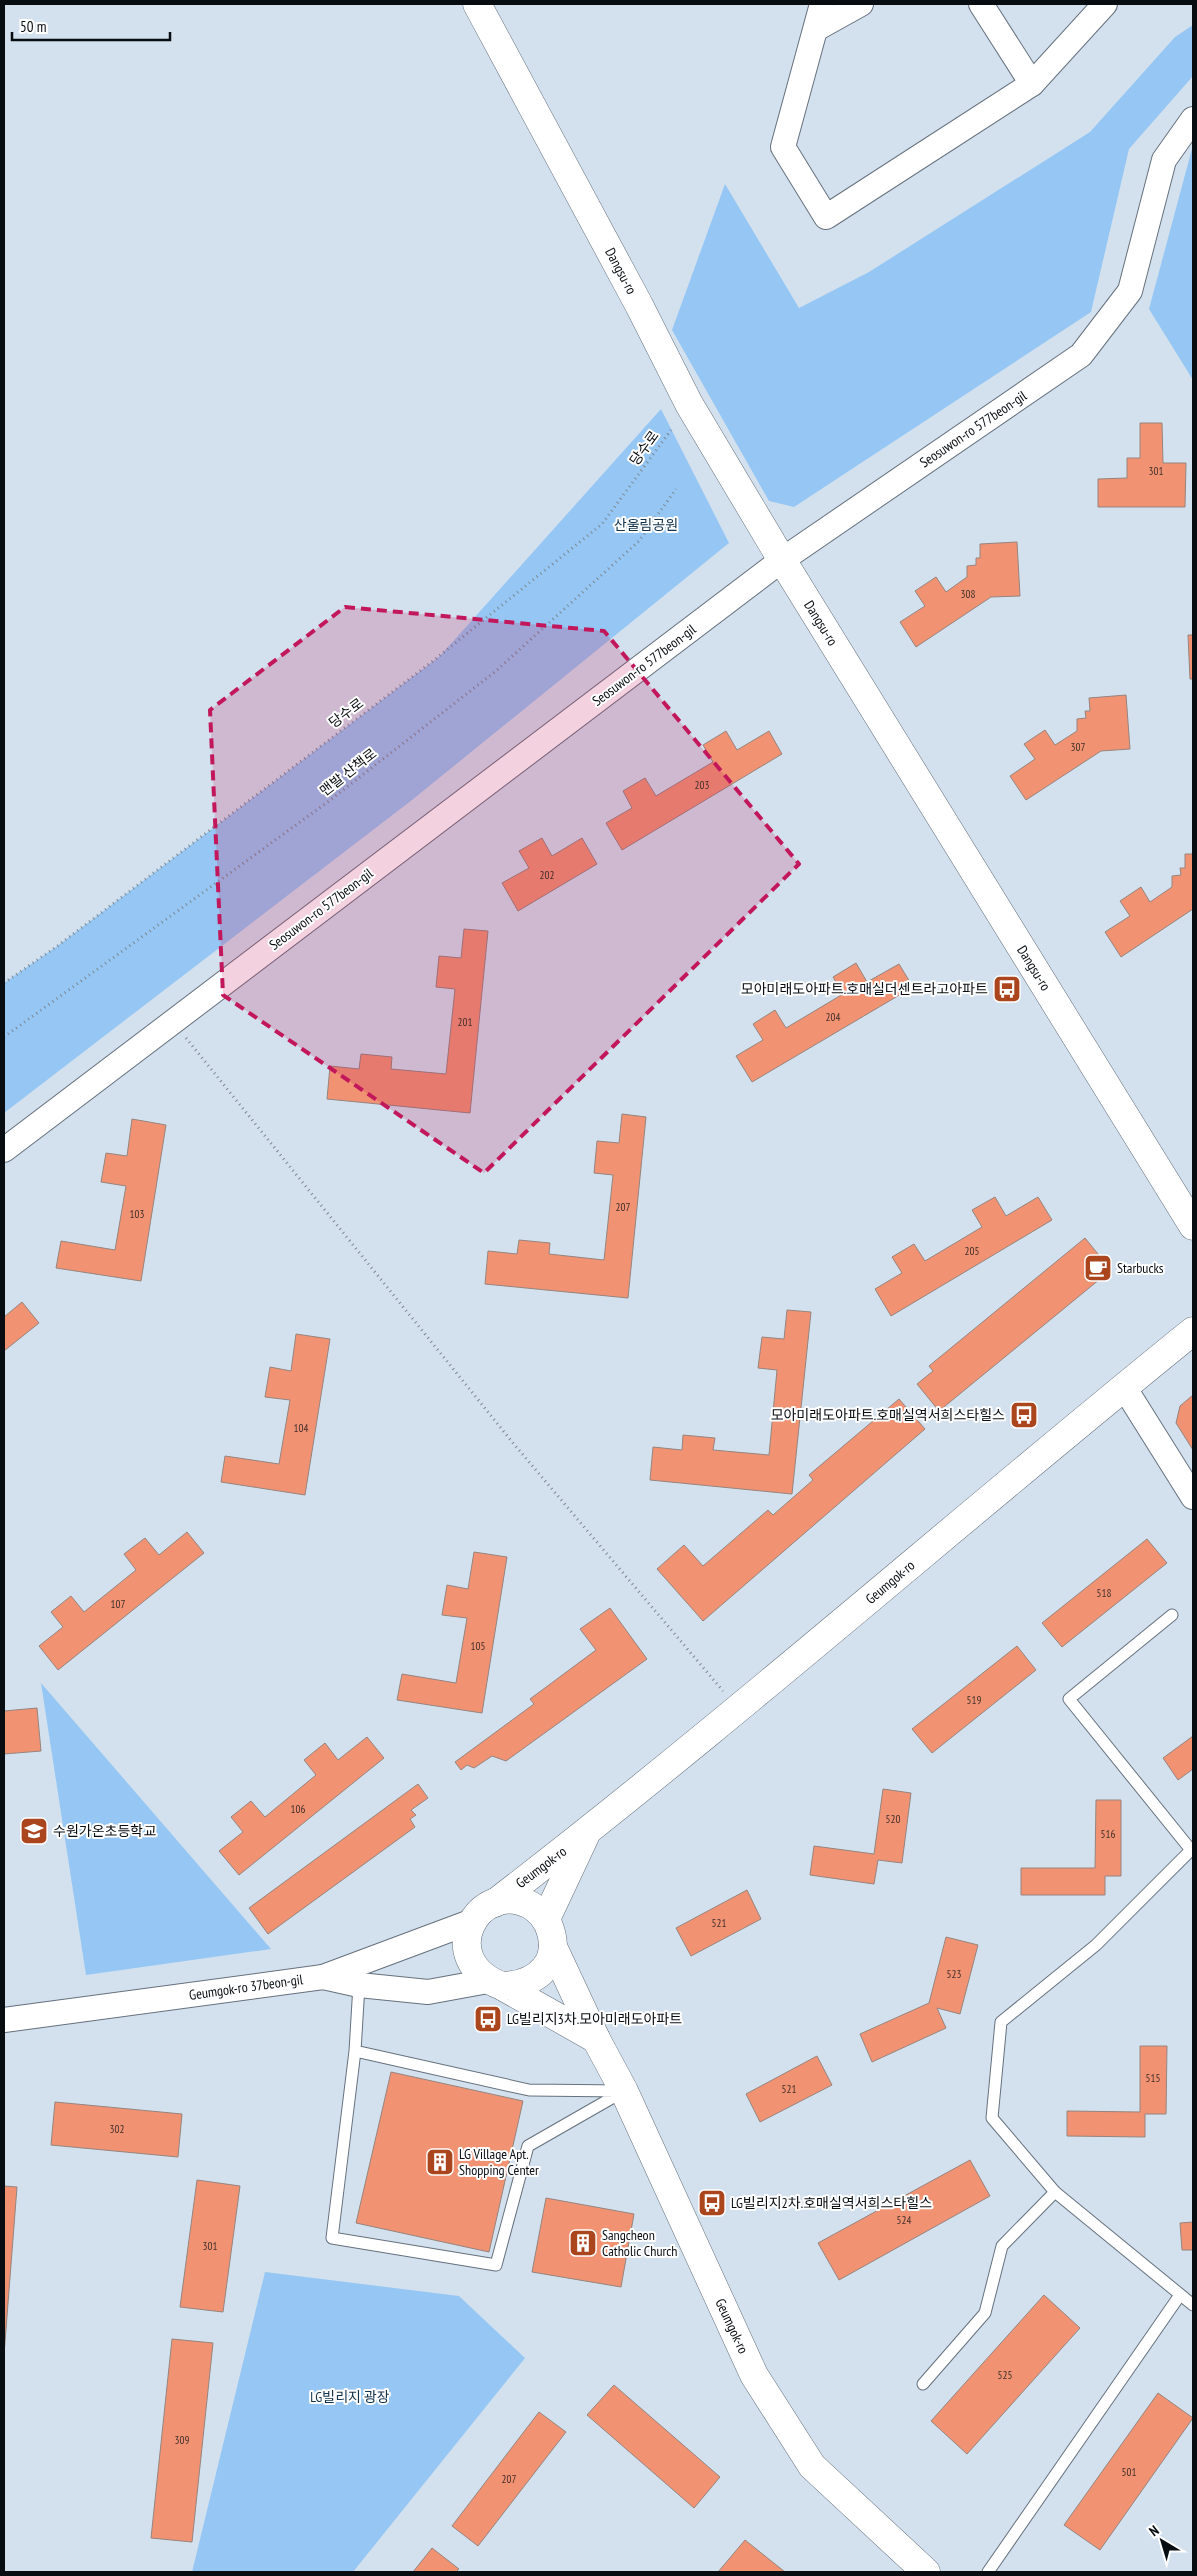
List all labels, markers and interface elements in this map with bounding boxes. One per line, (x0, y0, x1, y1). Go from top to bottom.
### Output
scale bar (12, 10, 170, 42)
text: 50 m (20, 17, 46, 36)
street label: Dangsu-ro (601, 245, 641, 297)
street label: Seosuwon-ro 577beon-gil (916, 386, 1030, 471)
street label: 당수로 (625, 427, 663, 469)
house number: 301 (1149, 464, 1163, 478)
park label: 산울림공원 (614, 516, 678, 534)
house number: 308 (961, 587, 975, 601)
street label: Dangsu-ro (800, 597, 842, 649)
street label: Seosuwon-ro 577beon-gil (589, 620, 700, 710)
street label: 당수로 (325, 694, 367, 732)
house number: 307 (1071, 740, 1085, 754)
street label: 맨발 산책로 (316, 744, 380, 800)
house number: 203 (695, 778, 709, 792)
street label: Seosuwon-ro 577beon-gil (266, 864, 377, 954)
house number: 202 (540, 868, 554, 882)
street label: Dangsu-ro (1013, 942, 1055, 994)
bus stop icon: 모아미래도아파트.호매실더센트라고아파트 (992, 974, 1022, 1004)
place label: 모아미래도아파트.호매실더센트라고아파트 (741, 980, 988, 998)
house number: 204 (826, 1010, 840, 1024)
house number: 201 (458, 1015, 472, 1029)
house number: 207 (616, 1200, 630, 1214)
house number: 103 (130, 1207, 144, 1221)
house number: 205 (965, 1244, 979, 1258)
cafe icon: Starbucks (1083, 1253, 1113, 1283)
place label: Starbucks (1117, 1259, 1164, 1277)
bus stop icon: 모아미래도아파트.호매실역서희스타힐스 (1009, 1400, 1039, 1430)
place label: 모아미래도아파트.호매실역서희스타힐스 (771, 1406, 1005, 1424)
house number: 104 (294, 1421, 308, 1435)
street label: Geumgok-ro (862, 1556, 918, 1608)
house number: 518 (1097, 1586, 1111, 1600)
house number: 107 (111, 1597, 125, 1611)
house number: 105 (471, 1639, 485, 1653)
house number: 519 (967, 1693, 981, 1707)
house number: 106 (291, 1802, 305, 1816)
house number: 520 (886, 1812, 900, 1826)
school or university icon: 수원가온초등학교 (19, 1816, 49, 1846)
place label: 수원가온초등학교 (53, 1822, 156, 1840)
house number: 516 (1101, 1827, 1115, 1841)
street label: Geumgok-ro (512, 1842, 570, 1892)
house number: 521 (712, 1916, 726, 1930)
house number: 523 (947, 1967, 961, 1981)
street label: Geumgok-ro 37beon-gil (188, 1970, 305, 2004)
bus stop icon: LG빌리지3차.모아미래도아파트 (473, 2004, 503, 2034)
place label: LG빌리지3차.모아미래도아파트 (507, 2010, 682, 2028)
house number: 515 (1146, 2071, 1160, 2085)
house number: 521 (782, 2082, 796, 2096)
house number: 302 (110, 2122, 124, 2136)
place label: LG Village Apt. Shopping Center (459, 2145, 539, 2179)
building icon: LG Village Apt. Shopping Center (425, 2147, 455, 2177)
bus stop icon: LG빌리지2차.호매실역서희스타힐스 (697, 2188, 727, 2218)
place label: LG빌리지2차.호매실역서희스타힐스 (731, 2194, 932, 2212)
house number: 524 (897, 2213, 911, 2227)
place label: Sangcheon Catholic Church (602, 2226, 678, 2260)
building icon: Sangcheon Catholic Church (568, 2228, 598, 2258)
house number: 301 (203, 2239, 217, 2253)
street label: Geumgok-ro (711, 2296, 753, 2356)
house number: 525 (998, 2368, 1012, 2382)
park label: LG빌리지 광장 (310, 2388, 390, 2406)
house number: 309 (175, 2433, 189, 2447)
house number: 501 (1122, 2465, 1136, 2479)
house number: 207 (502, 2472, 516, 2486)
north arrow (1137, 2516, 1187, 2566)
text: N (1145, 2521, 1163, 2540)

